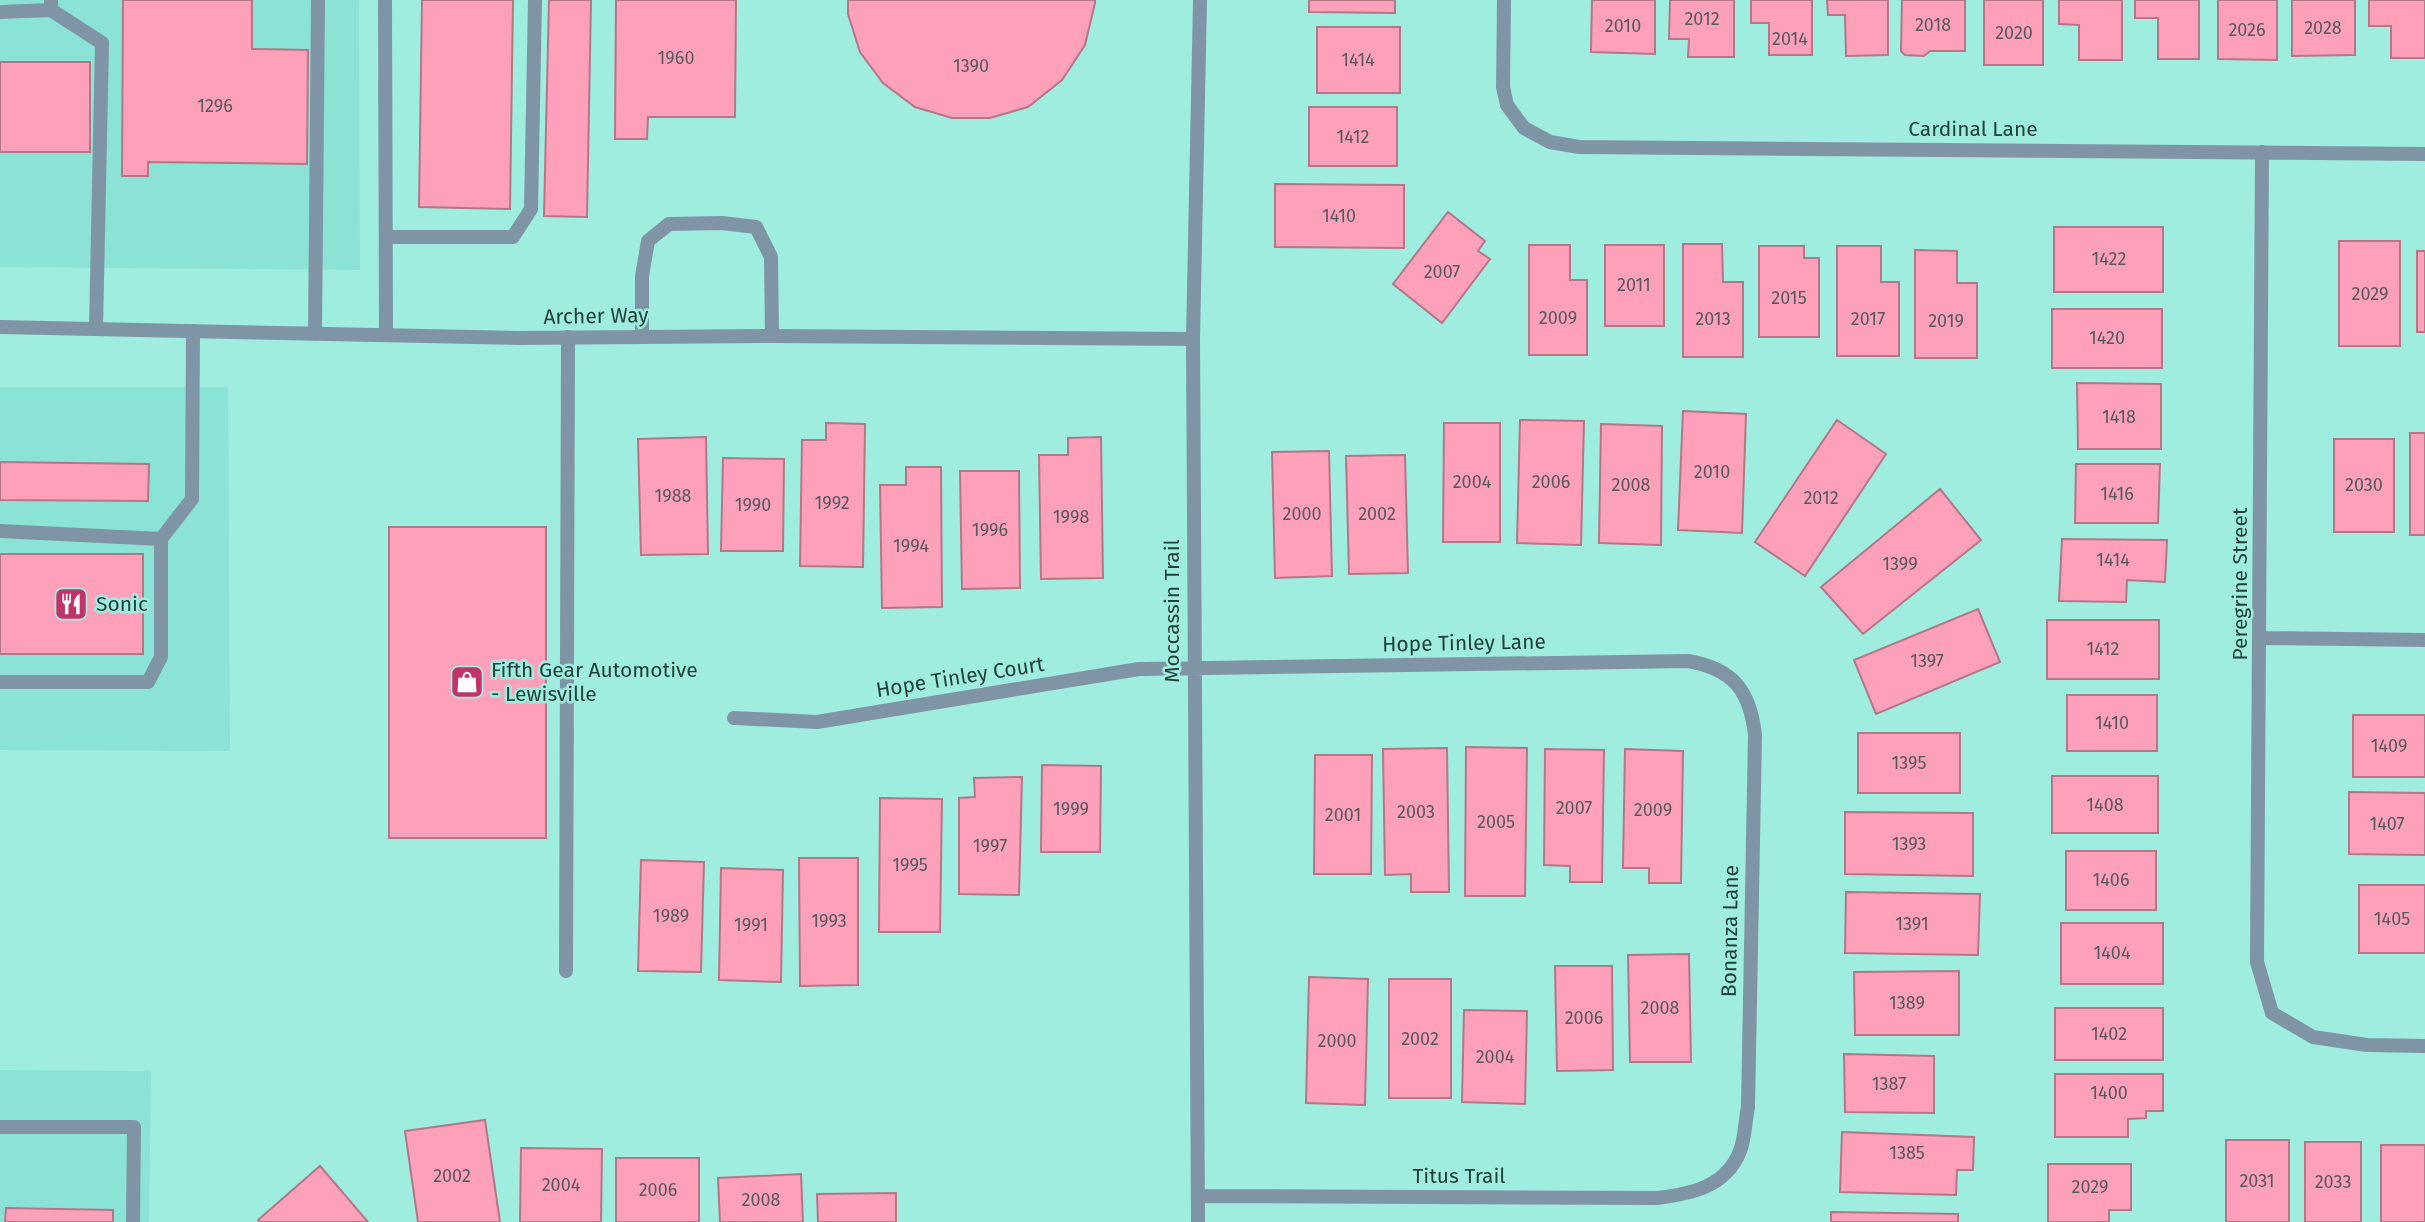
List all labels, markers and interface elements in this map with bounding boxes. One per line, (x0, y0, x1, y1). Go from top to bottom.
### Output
house number: 2012 (1684, 8, 1720, 30)
house number: 2018 (1915, 14, 1951, 36)
house number: 2010 (1605, 15, 1641, 37)
house number: 2028 (2304, 17, 2342, 39)
house number: 2026 (2228, 19, 2266, 41)
house number: 2020 (1995, 22, 2033, 44)
house number: 2014 (1772, 28, 1808, 50)
house number: 1960 (658, 47, 694, 69)
house number: 1414 (1341, 49, 1375, 71)
house number: 1390 (953, 55, 989, 77)
house number: 1296 (197, 95, 233, 117)
street label: Cardinal Lane (1908, 116, 2038, 142)
house number: 1412 (1336, 126, 1370, 148)
house number: 1410 (1322, 205, 1356, 227)
house number: 1422 (2092, 248, 2126, 270)
house number: 2007 (1424, 261, 1460, 283)
house number: 2011 (1617, 274, 1651, 296)
house number: 2029 (2352, 283, 2388, 305)
house number: 2015 (1771, 287, 1807, 309)
street label: Archer Way (543, 302, 649, 330)
house number: 2009 (1539, 307, 1577, 329)
house number: 2013 (1695, 308, 1731, 330)
house number: 2017 (1851, 308, 1885, 330)
house number: 2019 (1928, 310, 1964, 332)
house number: 1420 (2089, 327, 2125, 349)
house number: 1418 (2102, 406, 2136, 428)
house number: 2010 (1694, 461, 1730, 483)
house number: 2004 (1453, 471, 1492, 493)
house number: 2006 (1532, 471, 1570, 493)
house number: 2008 (1612, 474, 1651, 496)
house number: 2030 (2345, 474, 2383, 496)
house number: 1416 (2100, 483, 2134, 505)
house number: 1988 (654, 485, 692, 507)
house number: 2012 (1803, 487, 1839, 509)
house number: 1992 (814, 492, 850, 514)
house number: 1990 (735, 494, 771, 516)
house number: 2000 (1282, 503, 1322, 525)
house number: 2002 (1358, 503, 1396, 525)
house number: 1998 (1053, 506, 1089, 528)
street label: Peregrine Street (2227, 507, 2253, 661)
house number: 1996 (972, 519, 1008, 541)
house number: 1994 (893, 535, 929, 557)
street label: Moccassin Trail (1159, 539, 1185, 683)
house number: 1414 (2096, 549, 2130, 571)
house number: 1399 (1882, 553, 1918, 575)
restaurant icon: Sonic (52, 585, 90, 623)
place label: Sonic (96, 591, 148, 617)
street label: Hope Tinley Lane (1382, 629, 1546, 657)
house number: 1412 (2086, 638, 2120, 660)
house number: 1397 (1910, 650, 1944, 672)
street label: Hope Tinley Court (874, 651, 1046, 703)
place label: Fifth Gear Automotive - Lewisville (491, 657, 698, 707)
shop icon: Fifth Gear Automotive - Lewisville (448, 663, 486, 701)
house number: 1410 (2095, 712, 2129, 734)
house number: 1409 (2371, 735, 2407, 757)
house number: 1395 (1891, 752, 1927, 774)
house number: 1408 (2086, 794, 2124, 816)
house number: 2007 (1556, 797, 1592, 819)
house number: 1999 (1053, 798, 1089, 820)
house number: 2009 (1634, 799, 1672, 821)
house number: 2003 (1397, 801, 1435, 823)
house number: 2001 (1325, 804, 1361, 826)
house number: 2005 (1477, 811, 1515, 833)
house number: 1407 (2369, 813, 2405, 835)
house number: 1393 (1892, 833, 1926, 855)
house number: 1997 (973, 835, 1007, 857)
house number: 1995 (892, 854, 928, 876)
street label: Bonanza Lane (1716, 865, 1744, 997)
house number: 1406 (2092, 869, 2130, 891)
house number: 1989 (653, 905, 689, 927)
house number: 1405 (2374, 908, 2410, 930)
house number: 1993 (811, 910, 847, 932)
house number: 1391 (1895, 913, 1929, 935)
house number: 1991 (734, 914, 768, 936)
house number: 1404 (2094, 942, 2131, 964)
house number: 1389 (1889, 992, 1925, 1014)
house number: 2008 (1641, 997, 1680, 1019)
house number: 2006 (1565, 1007, 1603, 1029)
house number: 1402 (2091, 1023, 2127, 1045)
house number: 2002 (1401, 1028, 1439, 1050)
house number: 2000 (1317, 1030, 1357, 1052)
house number: 2004 (1476, 1046, 1515, 1068)
house number: 1387 (1872, 1073, 1906, 1095)
house number: 1400 (2090, 1082, 2128, 1104)
house number: 1385 (1889, 1142, 1925, 1164)
street label: Titus Trail (1412, 1163, 1506, 1189)
house number: 2002 (433, 1165, 471, 1187)
house number: 2031 (2239, 1170, 2275, 1192)
house number: 2033 (2315, 1171, 2351, 1193)
house number: 2004 (542, 1174, 581, 1196)
house number: 2029 (2072, 1176, 2108, 1198)
house number: 2006 (639, 1179, 677, 1201)
house number: 2008 (742, 1189, 781, 1211)

